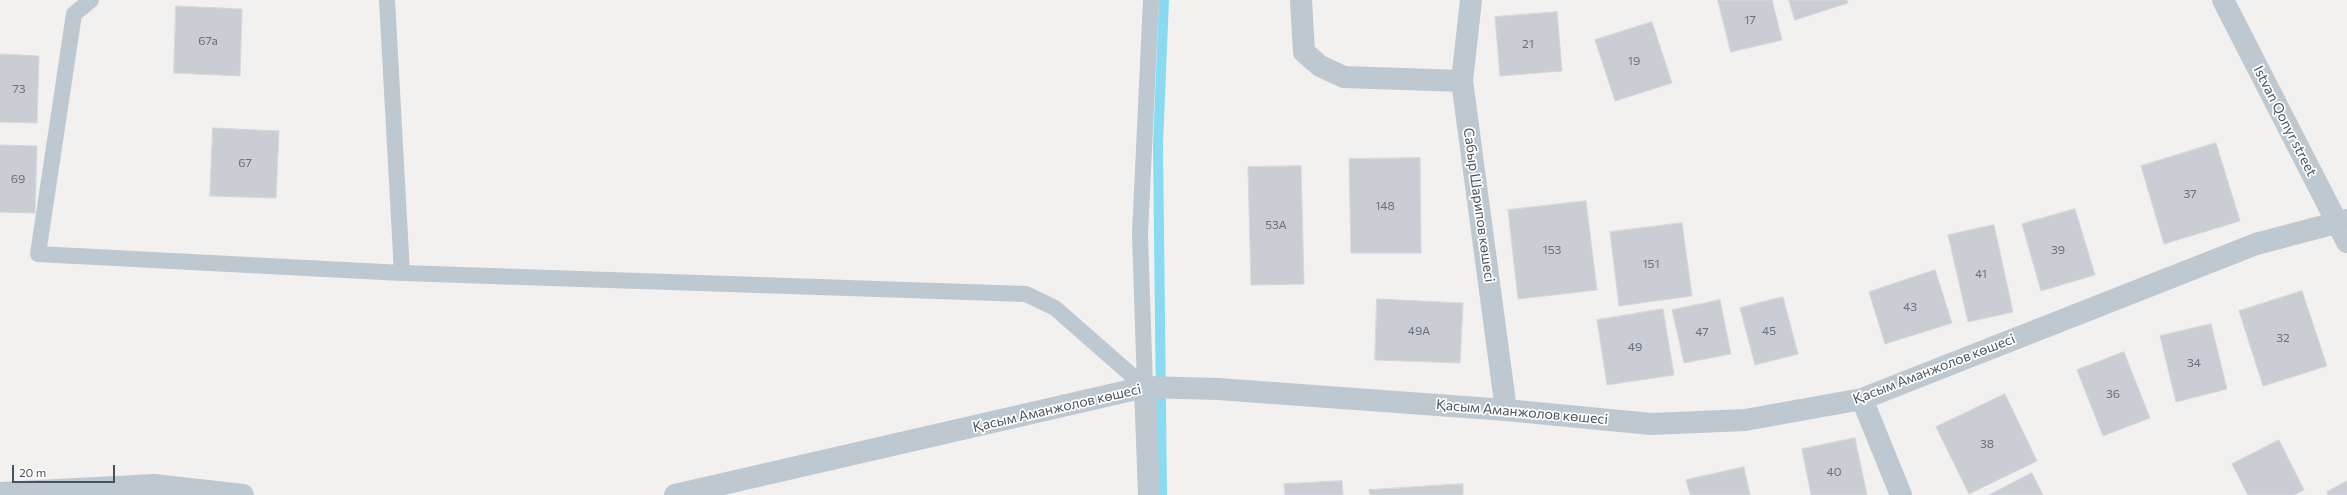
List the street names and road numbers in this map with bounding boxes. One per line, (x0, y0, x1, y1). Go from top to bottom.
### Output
street label: Istvan Qonyr street (2250, 63, 2320, 179)
street label: Сабыр Шарипов көшесі (1460, 127, 1498, 283)
street label: Қасым Аманжолов көшесі (1850, 330, 2018, 408)
street label: Қасым Аманжолов көшесі (971, 380, 1143, 436)
street label: Қасым Аманжолов көшесі (1435, 396, 1609, 428)

